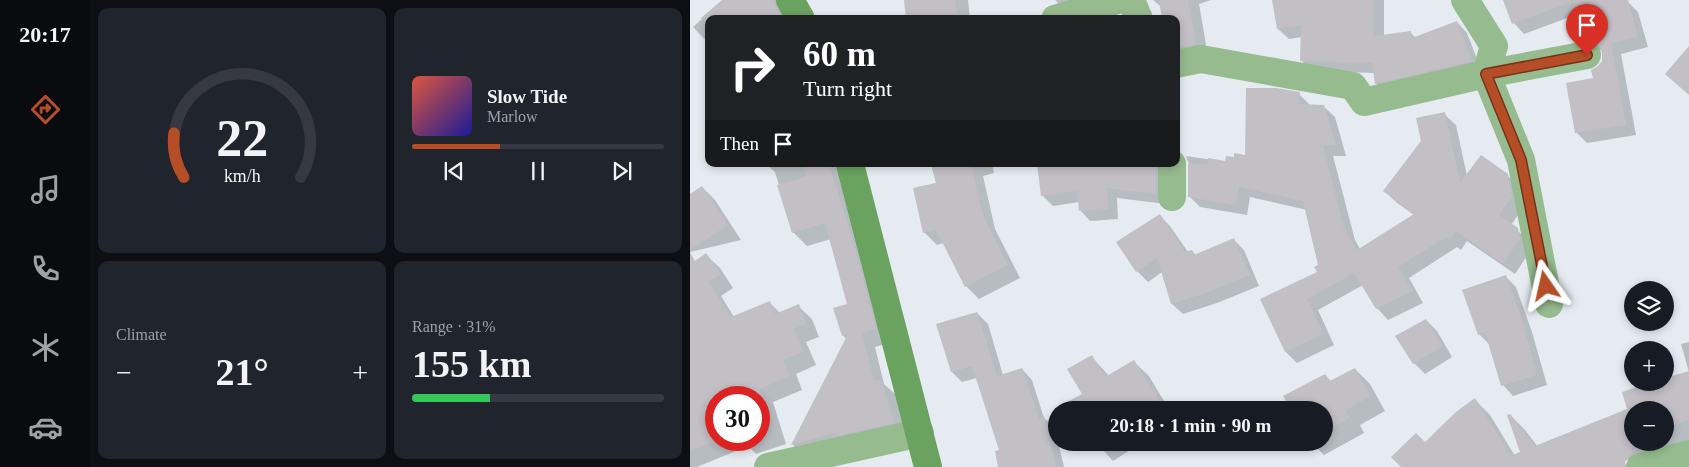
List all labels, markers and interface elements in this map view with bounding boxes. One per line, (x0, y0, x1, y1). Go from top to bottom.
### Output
pin (1566, 4, 1608, 55)
icon: arrive (1573, 11, 1601, 39)
text: 20:17 (19, 22, 71, 47)
icon: right (720, 35, 785, 100)
text: 60 m (803, 35, 876, 74)
text: Turn right (803, 76, 892, 101)
text: Slow Tide (487, 86, 567, 107)
icon: directions (28, 92, 63, 127)
text: Marlow (487, 108, 538, 125)
text: 22 (216, 110, 268, 167)
icon: arrive (769, 130, 797, 158)
text: Then (720, 133, 759, 154)
icon: previous (440, 157, 468, 185)
icon: pause (524, 157, 552, 185)
icon: next (608, 157, 636, 185)
text: km/h (224, 166, 260, 186)
icon: music (28, 172, 63, 207)
icon: phone (28, 251, 63, 286)
position arrow (1519, 259, 1571, 311)
map controls (1624, 281, 1674, 451)
button: layers (1624, 281, 1674, 331)
text: Range · 31% (412, 318, 496, 335)
text: Climate (116, 326, 167, 343)
icon: climate (28, 330, 63, 365)
button: + (1624, 341, 1674, 391)
text: 155 km (412, 343, 531, 385)
text: 21° (215, 351, 269, 393)
text: − (116, 357, 132, 388)
text: + (352, 357, 368, 388)
speed limit sign: 30 (705, 386, 770, 451)
button: − (1624, 401, 1674, 451)
icon: car (28, 410, 63, 445)
text: 20:18 · 1 min · 90 m (1110, 415, 1271, 436)

